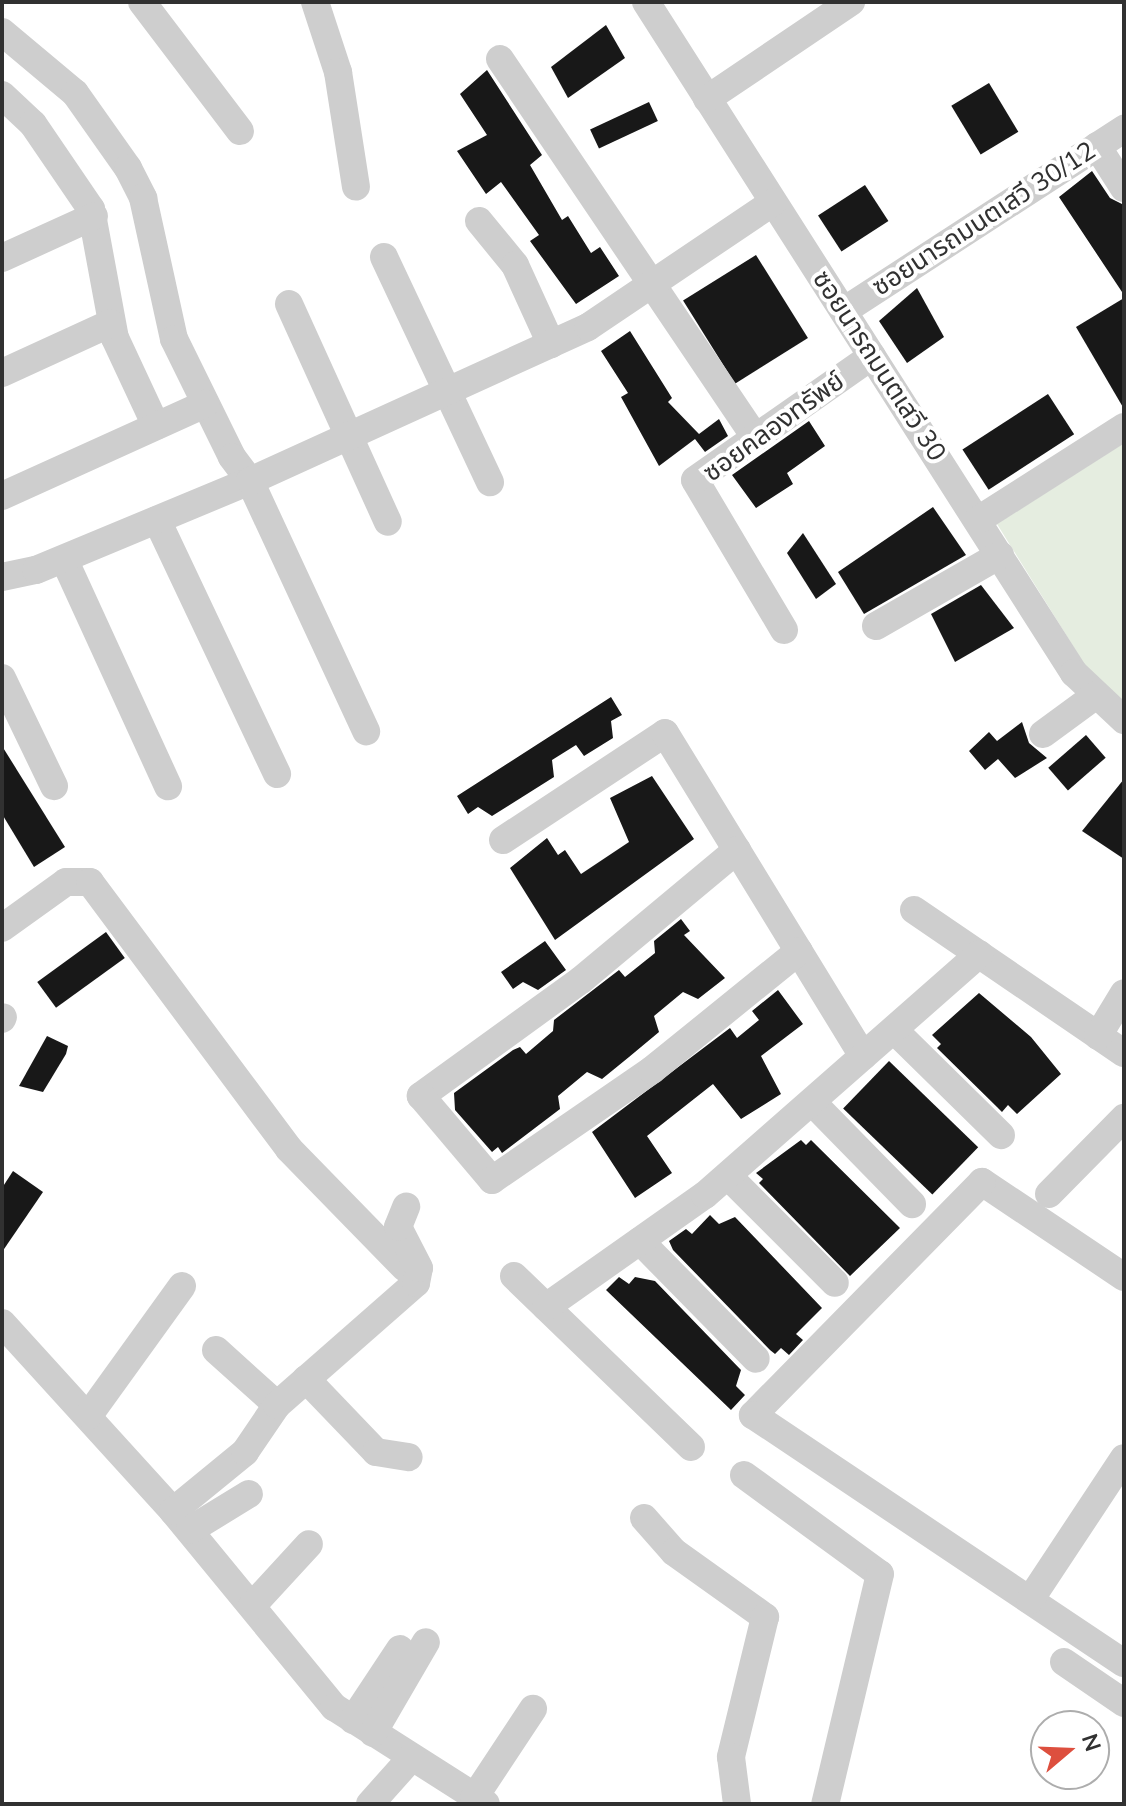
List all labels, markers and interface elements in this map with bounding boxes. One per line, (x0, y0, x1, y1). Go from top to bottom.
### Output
street label: ซอยนารถมนตเสวี 30/12 (867, 135, 1101, 303)
street label: ซอยนารถมนตเสวี 30 (806, 265, 952, 467)
street label: ซอยคลองทรัพย์ (697, 365, 851, 489)
north arrow (1030, 1710, 1110, 1790)
text: N (1074, 1730, 1108, 1756)

